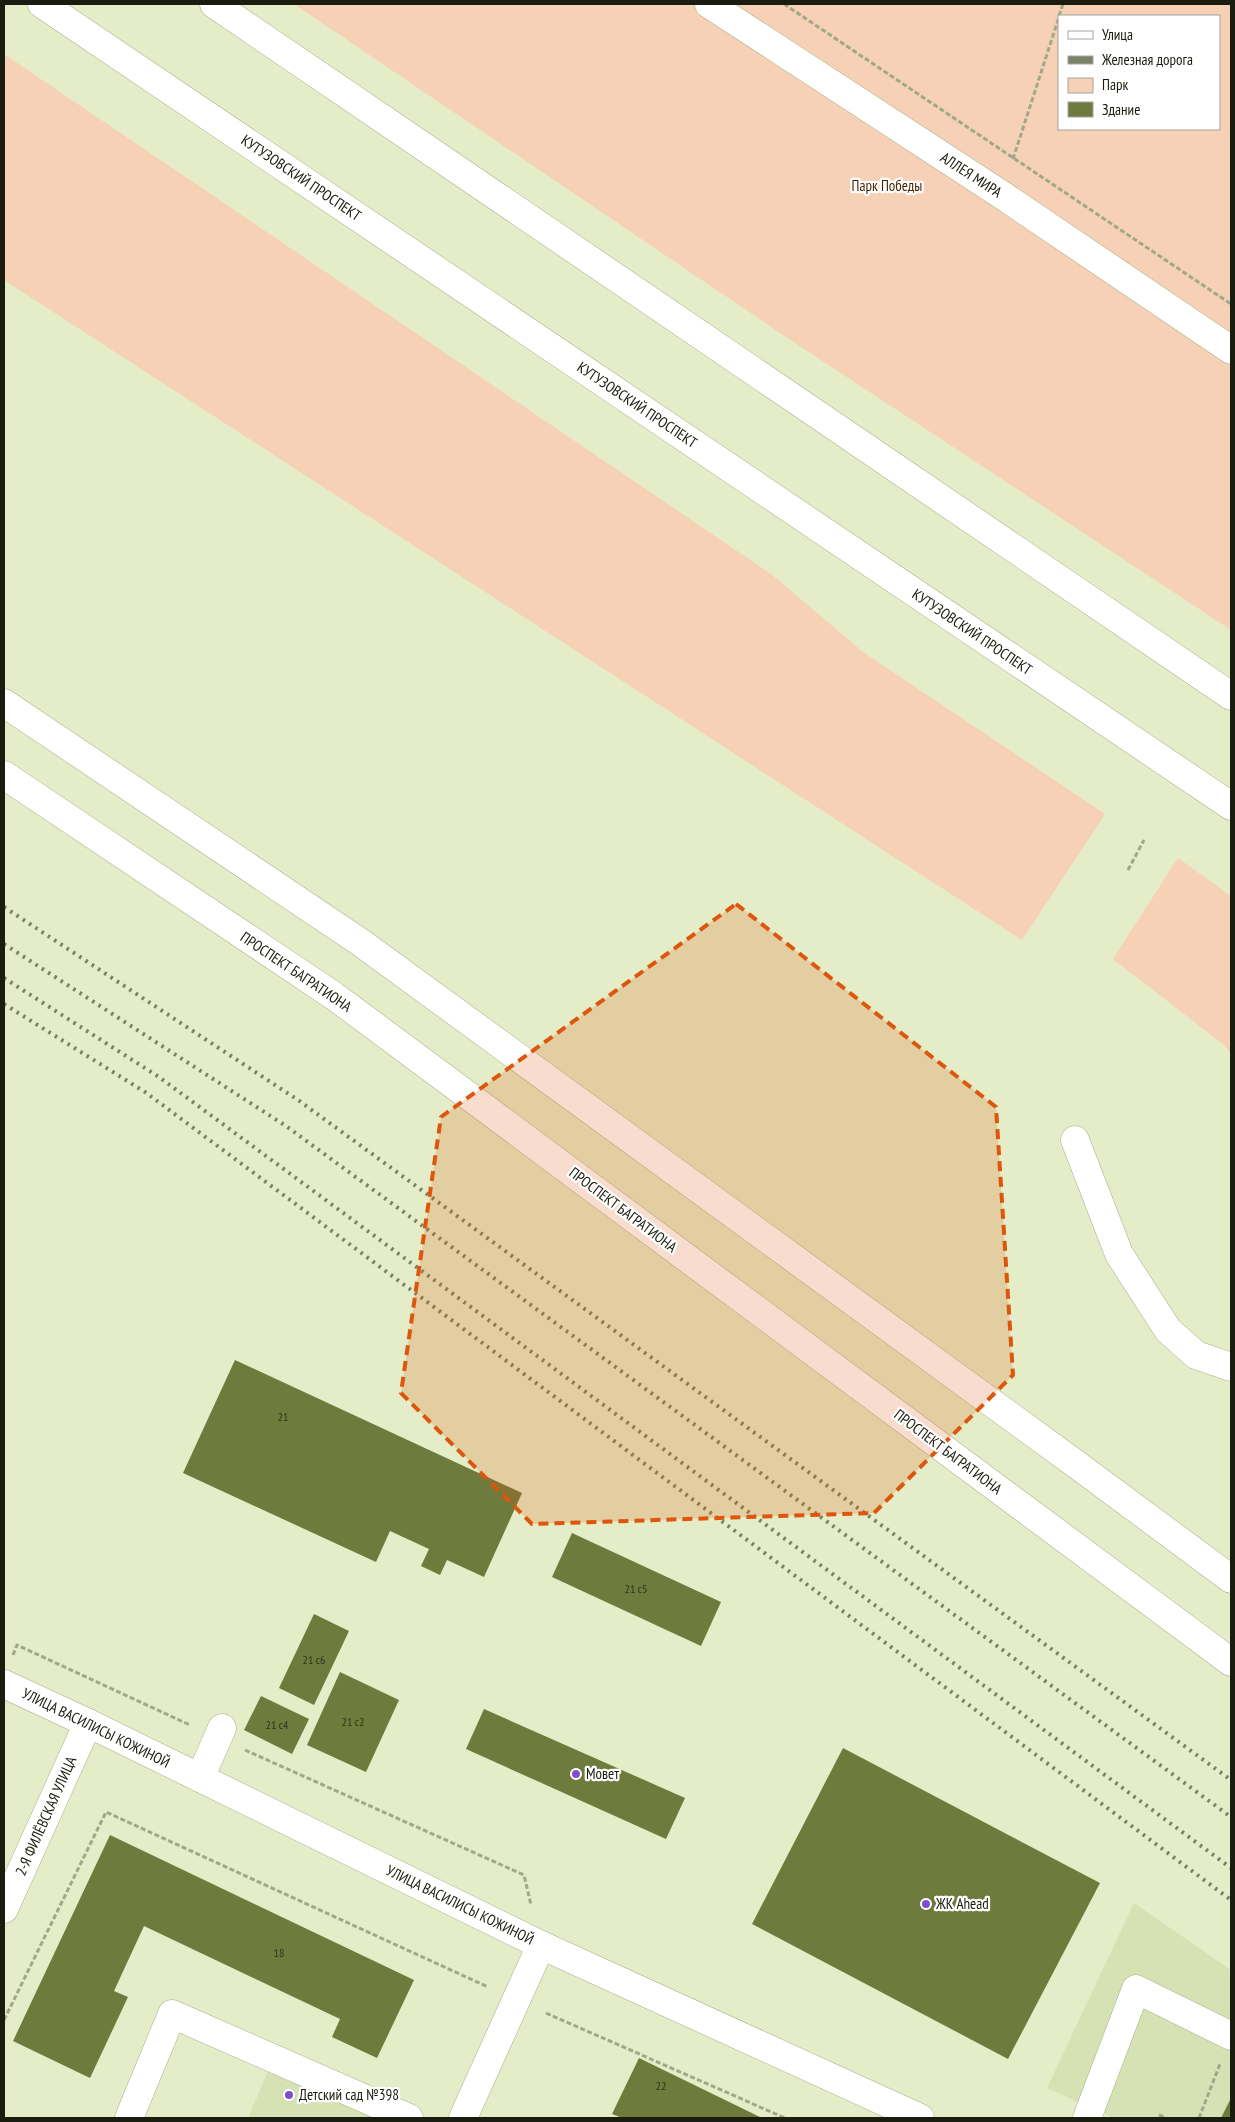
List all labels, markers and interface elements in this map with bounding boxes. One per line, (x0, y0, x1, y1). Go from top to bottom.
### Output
legend (1058, 15, 1220, 130)
text: Улица (1102, 25, 1133, 44)
text: Железная дорога (1101, 50, 1193, 69)
text: Парк (1102, 75, 1128, 94)
text: Здание (1102, 100, 1140, 119)
street label: КУТУЗОВСКИЙ ПРОСПЕКТ (238, 130, 365, 225)
street label: АЛЛЕЯ МИРА (937, 148, 1006, 202)
park label: Парк Победы (852, 176, 922, 195)
street label: КУТУЗОВСКИЙ ПРОСПЕКТ (574, 357, 701, 452)
street label: КУТУЗОВСКИЙ ПРОСПЕКТ (909, 584, 1036, 679)
street label: ПРОСПЕКТ БАГРАТИОНА (237, 927, 356, 1016)
street label: ПРОСПЕКТ БАГРАТИОНА (566, 1163, 682, 1257)
street label: ПРОСПЕКТ БАГРАТИОНА (891, 1405, 1007, 1499)
house number: 21 (278, 1409, 288, 1424)
house number: 21 с5 (624, 1581, 648, 1596)
house number: 21 с6 (302, 1652, 326, 1667)
street label: УЛИЦА ВАСИЛИСЫ КОЖИНОЙ (19, 1684, 173, 1772)
house number: 21 с2 (341, 1714, 365, 1729)
house number: 21 с4 (265, 1717, 289, 1732)
street label: 2-Я ФИЛЁВСКАЯ УЛИЦА (11, 1752, 81, 1878)
place label: Мовет (586, 1764, 619, 1783)
marker: Мовет (570, 1768, 582, 1780)
street label: УЛИЦА ВАСИЛИСЫ КОЖИНОЙ (383, 1861, 537, 1949)
place label: ЖК Ahead (935, 1894, 989, 1913)
marker: ЖК Ahead (920, 1898, 932, 1910)
house number: 18 (274, 1945, 284, 1960)
house number: 22 (656, 2078, 666, 2093)
place label: Детский сад №398 (299, 2085, 399, 2104)
marker: Детский сад №398 (283, 2089, 295, 2101)

